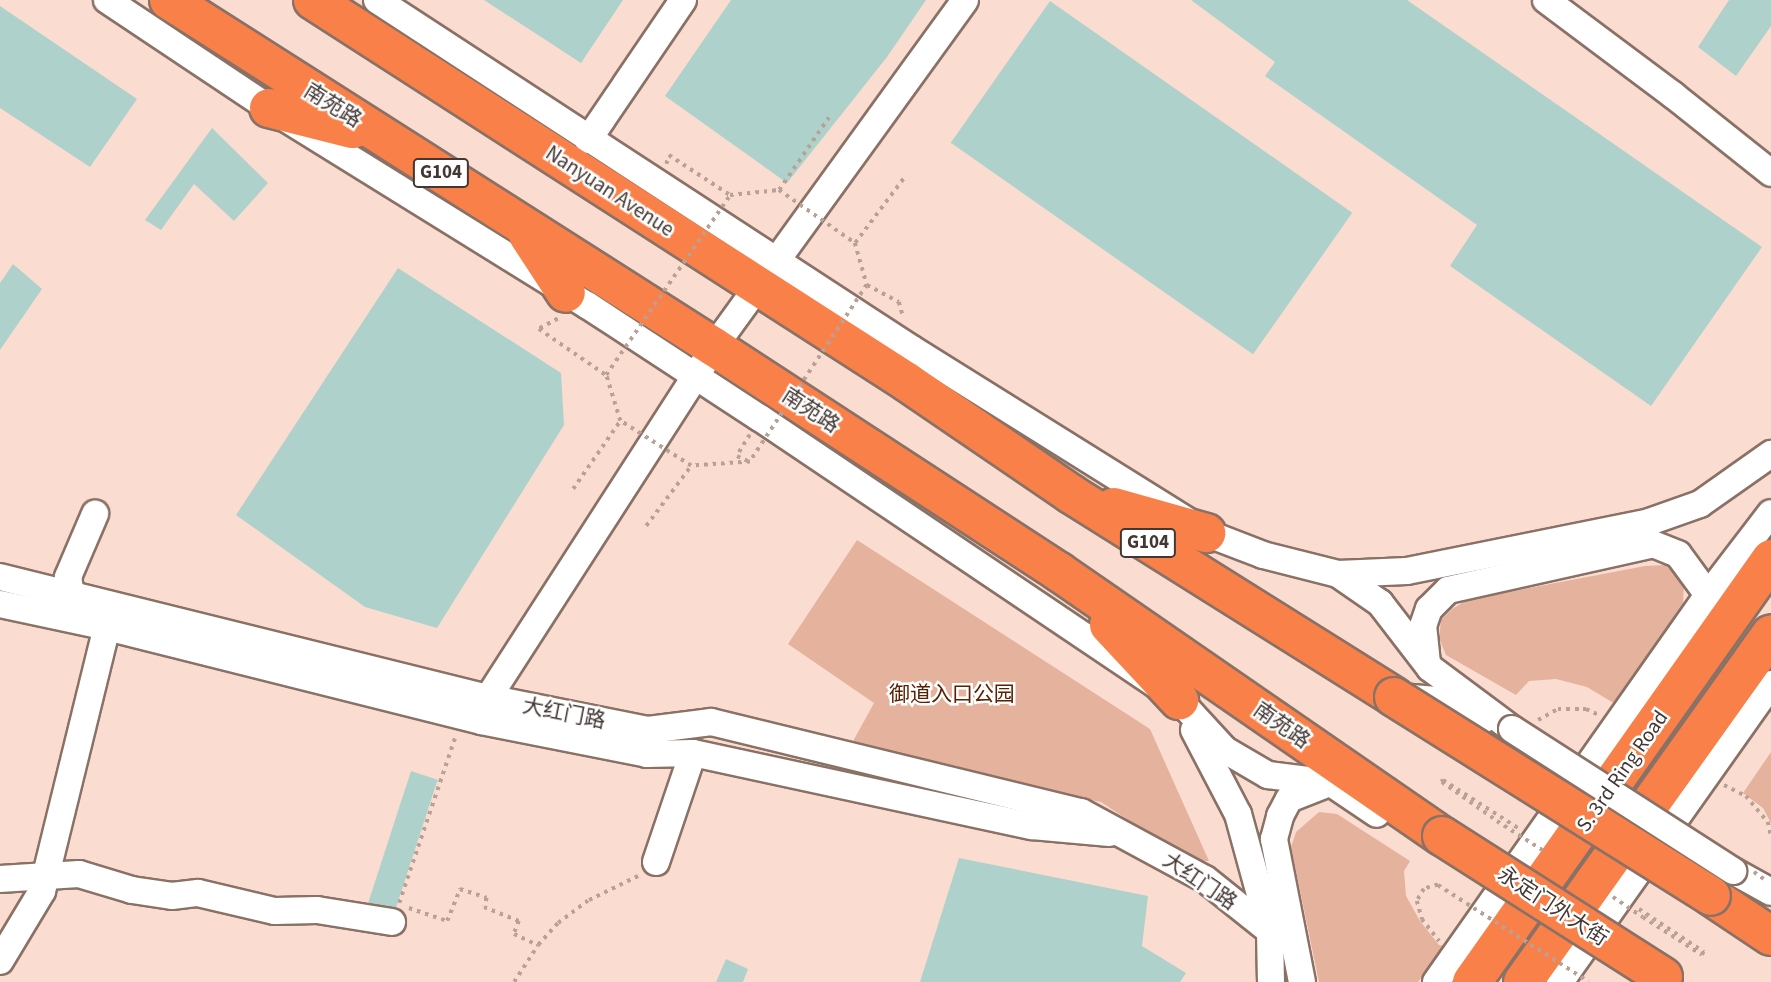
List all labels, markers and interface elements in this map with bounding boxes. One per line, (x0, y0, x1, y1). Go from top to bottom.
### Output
street label: 南苑路 (300, 78, 366, 132)
street label: Nanyuan Avenue (541, 140, 679, 242)
road number: G104 (411, 158, 471, 188)
street label: 南苑路 (778, 382, 844, 438)
road number: G104 (1118, 528, 1178, 558)
park label: 御道入口公园 (889, 681, 1015, 707)
street label: 大红门路 (520, 693, 608, 733)
street label: 南苑路 (1249, 697, 1315, 753)
street label: S. 3rd Ring Road (1571, 705, 1673, 837)
street label: 大红门路 (1158, 847, 1242, 915)
street label: 永定门外大街 (1493, 861, 1613, 951)

